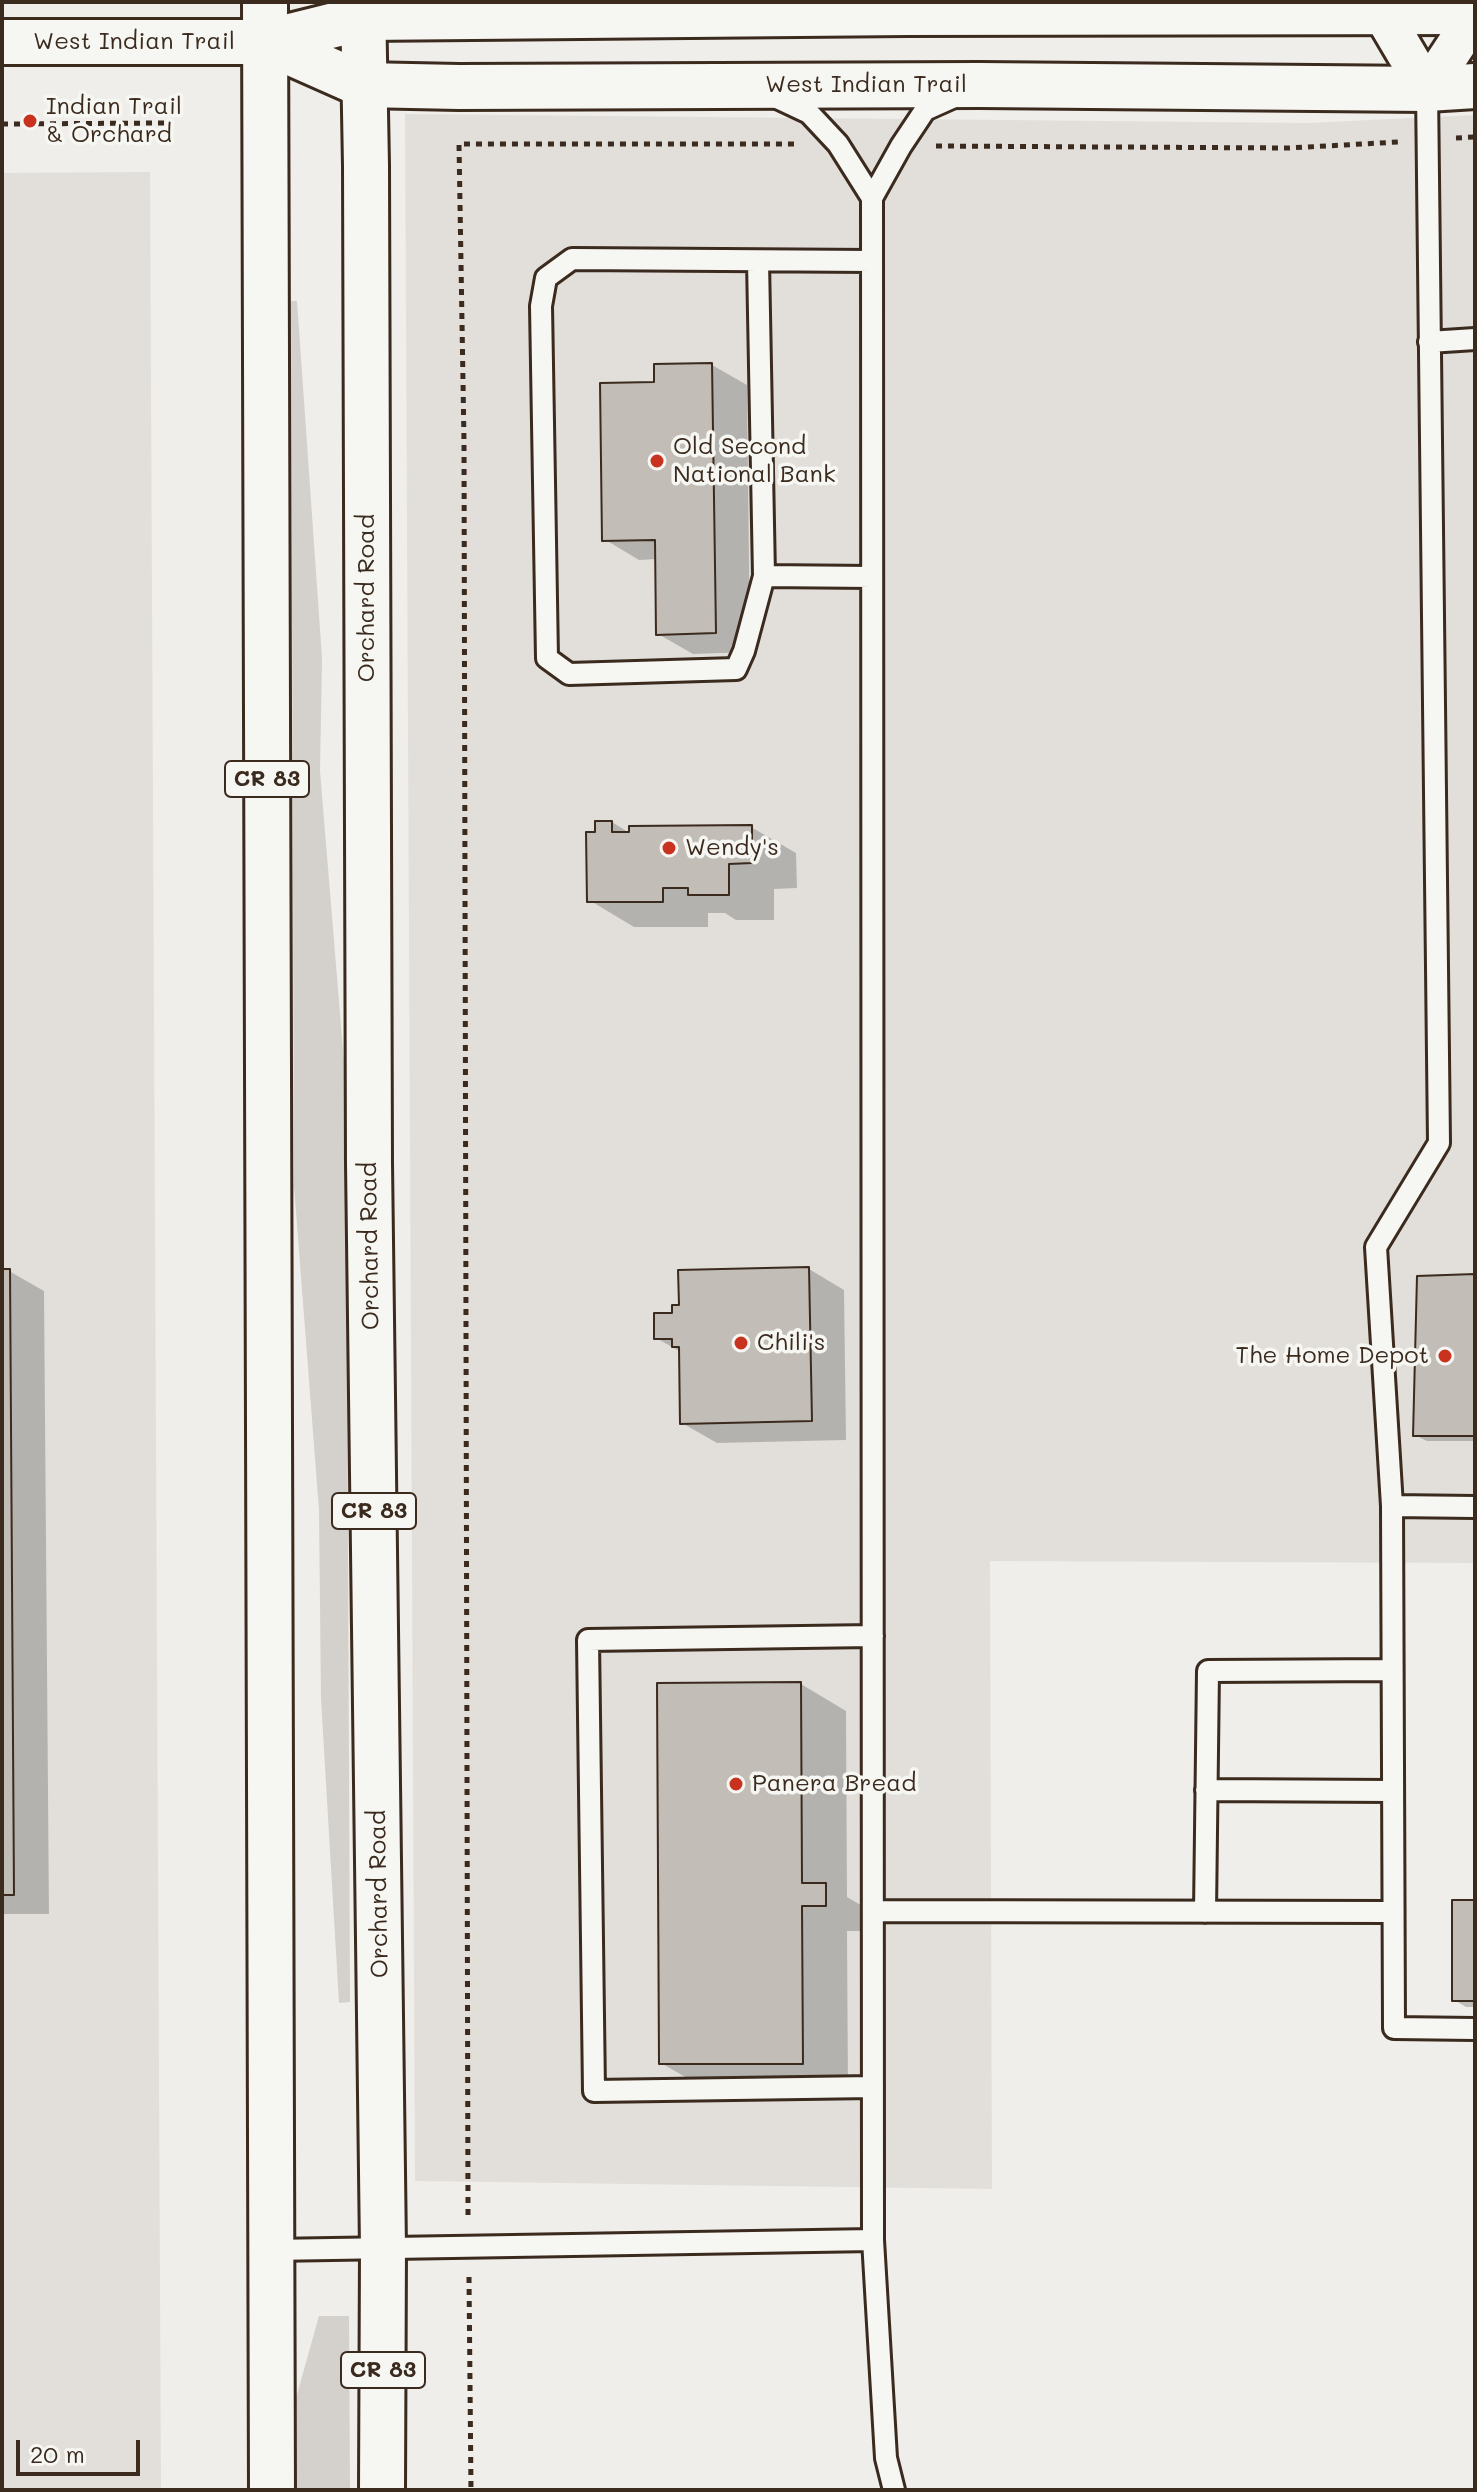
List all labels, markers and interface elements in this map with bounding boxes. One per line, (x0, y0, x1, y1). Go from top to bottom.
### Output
street label: West Indian Trail (33, 28, 235, 56)
street label: West Indian Trail (765, 71, 967, 99)
place label: Indian Trail & Orchard (46, 93, 182, 149)
marker: Indian Trail & Orchard (21, 112, 39, 130)
place label: Old Second National Bank (673, 433, 836, 489)
marker: Old Second National Bank (648, 452, 666, 470)
street label: Orchard Road (353, 514, 381, 682)
road number: CR 83 (225, 761, 309, 797)
place label: Wendy's (685, 834, 779, 862)
marker: Wendy's (660, 839, 678, 857)
street label: Orchard Road (354, 1162, 386, 1330)
place label: Chili's (757, 1329, 825, 1357)
marker: Chili's (732, 1334, 750, 1352)
place label: The Home Depot (1236, 1342, 1429, 1370)
marker: The Home Depot (1436, 1347, 1454, 1365)
road number: CR 83 (332, 1493, 416, 1529)
place label: Panera Bread (752, 1770, 916, 1798)
marker: Panera Bread (727, 1775, 745, 1793)
street label: Orchard Road (363, 1810, 395, 1978)
road number: CR 83 (341, 2352, 425, 2388)
scale bar (20, 2424, 144, 2474)
text: 20 m (30, 2438, 85, 2469)

